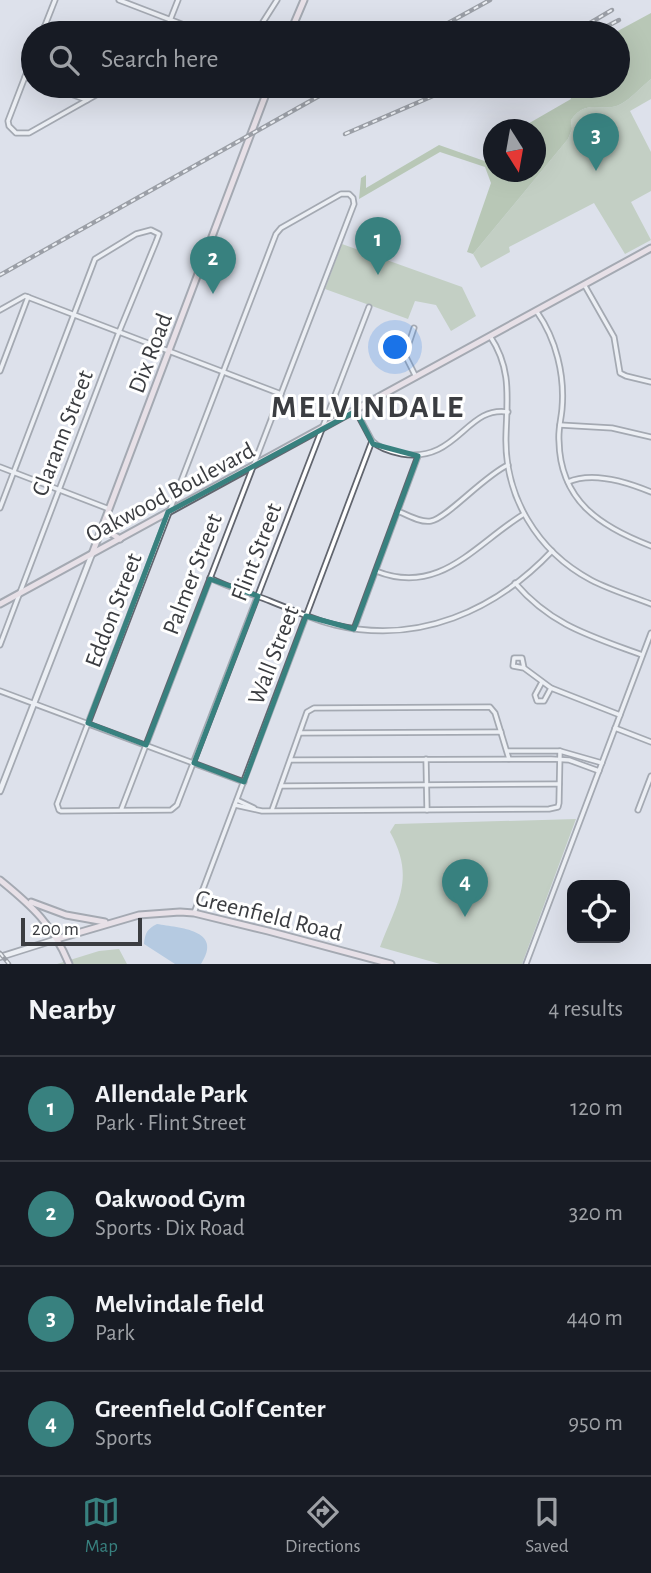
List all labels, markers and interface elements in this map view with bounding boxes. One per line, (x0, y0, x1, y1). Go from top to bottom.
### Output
search box (21, 21, 630, 98)
icon: search (45, 41, 83, 79)
text: Search here (101, 46, 219, 72)
pin: 3 (573, 113, 619, 171)
north arrow (483, 119, 546, 182)
pin: 1 (355, 217, 401, 275)
pin: 2 (190, 236, 236, 294)
street label: Dix Road (125, 310, 177, 397)
your location (378, 330, 412, 364)
street label: Clarann Street (28, 367, 98, 500)
district label: MELVINDALE (271, 391, 465, 423)
street label: Oakwood Boulevard (82, 438, 259, 547)
street label: Flint Street (227, 500, 287, 605)
street label: Palmer Street (159, 510, 227, 638)
street label: Eddon Street (81, 550, 147, 671)
street label: Wall Street (244, 602, 304, 708)
pin: 4 (442, 859, 488, 917)
map controls (567, 880, 630, 943)
button: locate (567, 880, 630, 943)
street label: Greenfield Road (193, 886, 345, 946)
scale bar (21, 915, 142, 947)
text: 200 m (32, 920, 79, 939)
text: Nearby (28, 995, 116, 1025)
text: 4 results (548, 998, 623, 1021)
text: Allendale Park (95, 1081, 248, 1107)
text: 1 (47, 1097, 55, 1120)
text: 120 m (570, 1097, 623, 1120)
text: Park · Flint Street (95, 1112, 246, 1135)
text: Oakwood Gym (95, 1186, 246, 1212)
text: 2 (46, 1202, 56, 1225)
text: 320 m (569, 1202, 623, 1225)
text: Sports · Dix Road (95, 1217, 245, 1240)
text: Melvindale field (95, 1291, 264, 1317)
text: 3 (46, 1307, 56, 1330)
text: 440 m (567, 1307, 623, 1330)
text: Park (95, 1322, 135, 1345)
text: Greenfield Golf Center (95, 1396, 326, 1422)
text: 4 (45, 1412, 57, 1435)
text: 950 m (568, 1412, 623, 1435)
text: Sports (95, 1427, 152, 1450)
tab: Map (82, 1493, 120, 1558)
tab: Directions (285, 1493, 361, 1558)
tab: Saved (525, 1493, 569, 1558)

